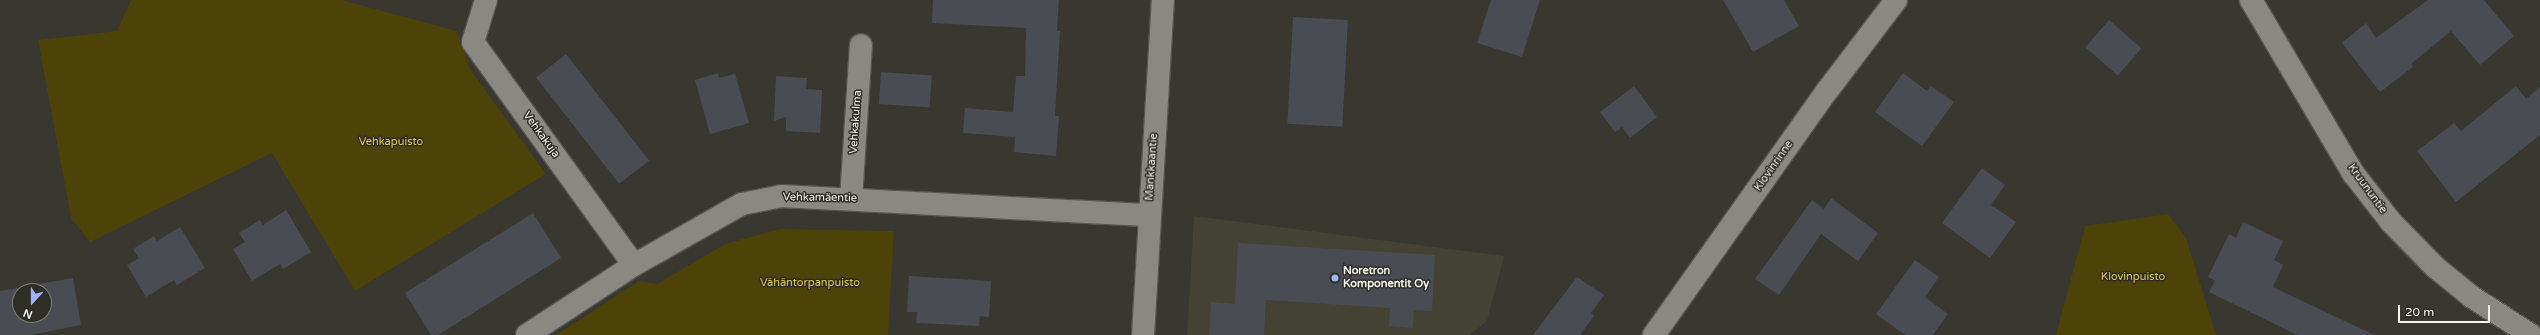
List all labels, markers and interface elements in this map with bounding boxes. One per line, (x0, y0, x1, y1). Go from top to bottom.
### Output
street label: Vehkakulma (847, 90, 865, 154)
street label: Vehkakuja (520, 109, 562, 161)
street label: Mankkaantie (1143, 133, 1161, 201)
park label: Vehkapuisto (359, 135, 423, 149)
street label: Klovinrinne (1752, 138, 1796, 194)
street label: Kruununtie (2345, 162, 2389, 216)
street label: Vehkamäentie (783, 191, 857, 205)
place label: Noretron Komponentit Oy (1343, 265, 1429, 291)
park label: Klovinpuisto (2101, 270, 2165, 284)
marker: Noretron Komponentit Oy (1330, 273, 1340, 283)
park label: Vähäntorpanpuisto (760, 276, 860, 290)
north arrow (12, 283, 52, 323)
scale bar (2400, 297, 2492, 323)
text: 20 m (2405, 305, 2434, 319)
text: N (21, 306, 34, 321)

